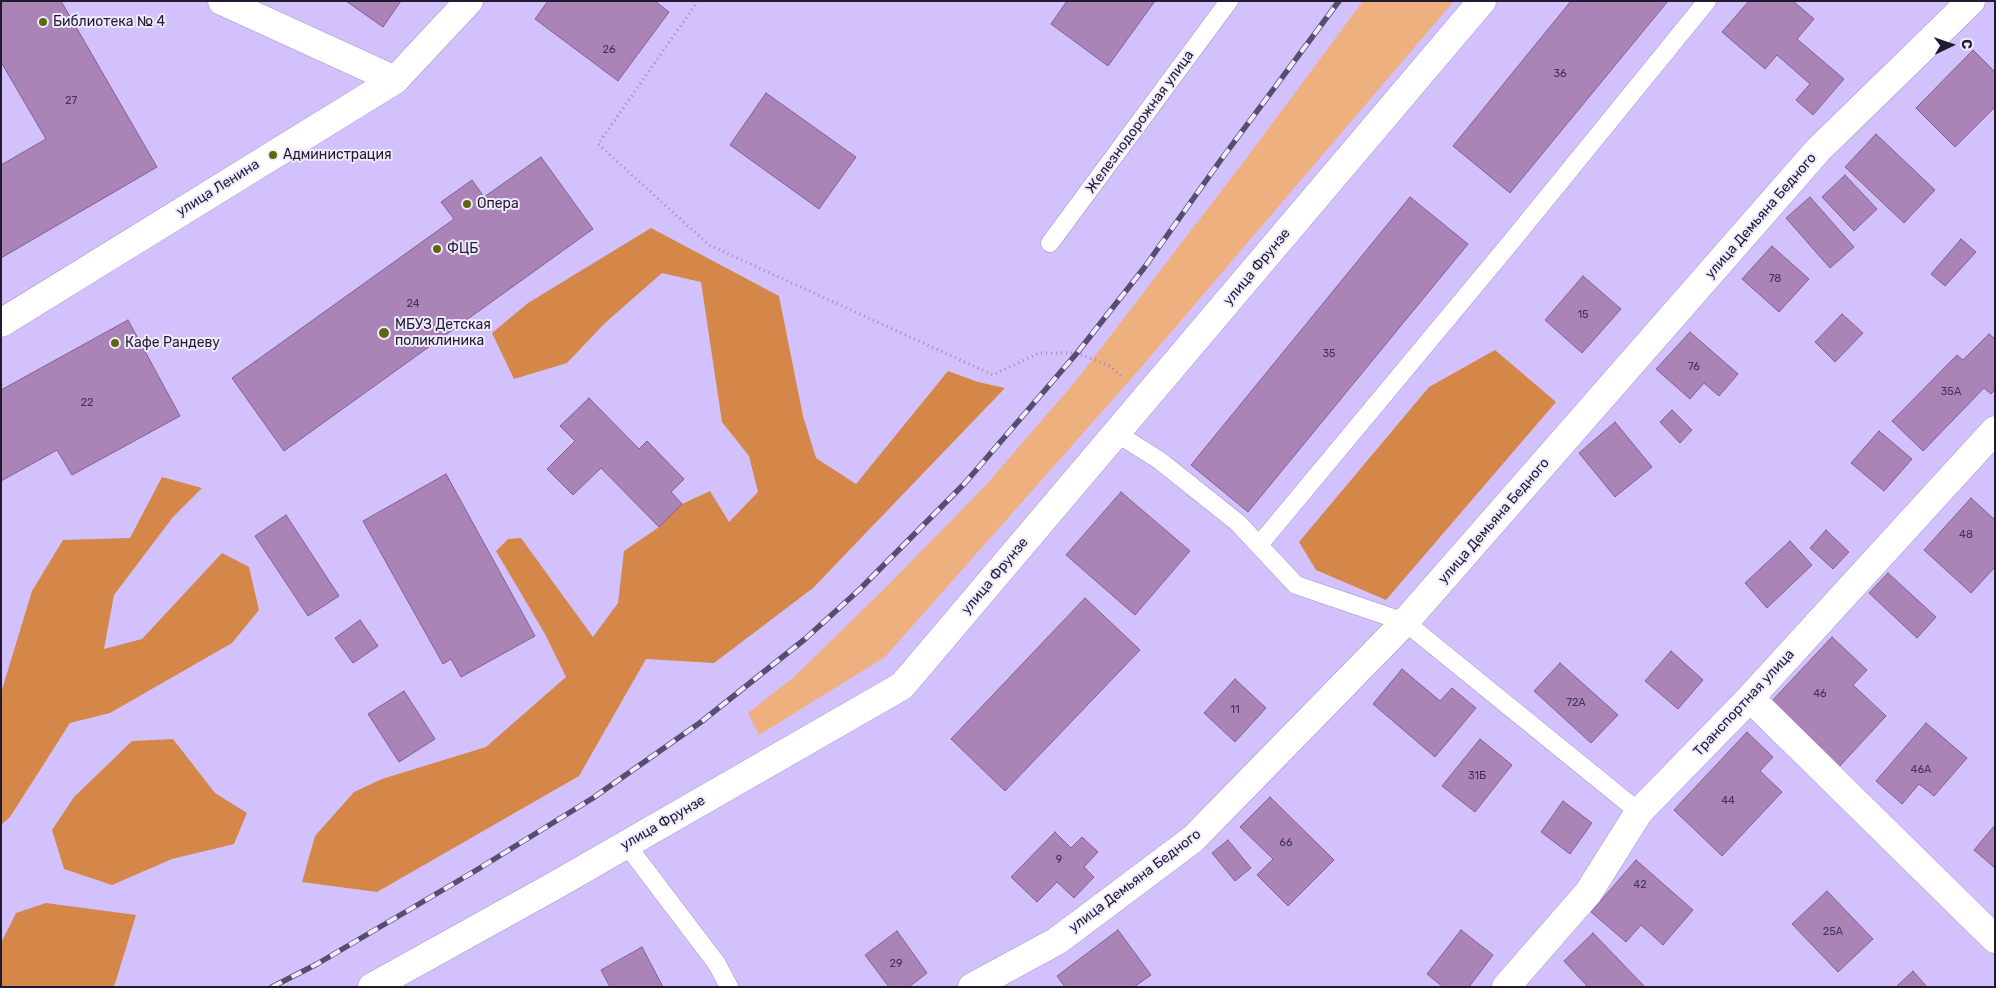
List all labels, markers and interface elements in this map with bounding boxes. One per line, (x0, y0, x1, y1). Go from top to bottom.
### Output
place label: Библиотека № 4 (53, 14, 165, 30)
marker: Библиотека № 4 (37, 16, 49, 28)
north arrow (1926, 20, 1976, 70)
text: С (1958, 39, 1975, 50)
house number: 26 (602, 43, 616, 57)
street label: Железнодорожная улица (1082, 47, 1198, 197)
house number: 36 (1553, 67, 1567, 81)
house number: 27 (65, 94, 77, 108)
place label: Администрация (283, 147, 392, 163)
marker: Администрация (267, 149, 279, 161)
street label: улица Демьяна Бедного (1702, 150, 1820, 282)
street label: улица Ленина (173, 156, 263, 220)
place label: Опера (477, 196, 519, 212)
marker: Опера (461, 198, 473, 210)
street label: улица Фрунзе (1220, 225, 1294, 309)
place label: ФЦБ (447, 241, 478, 257)
marker: ФЦБ (431, 243, 443, 255)
house number: 78 (1769, 272, 1781, 286)
house number: 24 (406, 297, 420, 311)
house number: 15 (1577, 308, 1589, 322)
place label: МБУЗ Детская поликлиника (395, 317, 491, 350)
marker: МБУЗ Детская поликлиника (377, 326, 391, 340)
place label: Кафе Рандеву (125, 335, 220, 351)
marker: Кафе Рандеву (109, 337, 121, 349)
house number: 35 (1322, 347, 1336, 361)
house number: 76 (1688, 360, 1700, 374)
house number: 35А (1941, 385, 1961, 399)
house number: 22 (81, 396, 93, 410)
street label: улица Демьяна Бедного (1435, 455, 1553, 587)
house number: 48 (1959, 528, 1973, 542)
street label: улица Фрунзе (958, 534, 1032, 618)
street label: Транспортная улица (1690, 646, 1798, 760)
house number: 46 (1813, 687, 1827, 701)
house number: 72А (1566, 696, 1586, 710)
house number: 11 (1230, 703, 1240, 717)
house number: 46А (1911, 763, 1931, 777)
house number: 31Б (1468, 769, 1486, 783)
street label: улица Фрунзе (618, 792, 708, 854)
house number: 44 (1721, 794, 1735, 808)
street label: улица Демьяна Бедного (1066, 826, 1204, 936)
house number: 66 (1279, 836, 1293, 850)
house number: 9 (1056, 853, 1062, 867)
house number: 42 (1633, 878, 1647, 892)
house number: 25А (1823, 925, 1843, 939)
house number: 29 (890, 957, 902, 971)

